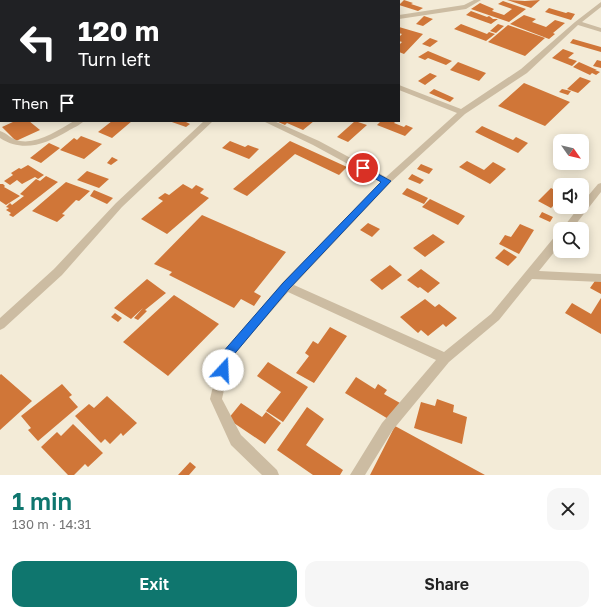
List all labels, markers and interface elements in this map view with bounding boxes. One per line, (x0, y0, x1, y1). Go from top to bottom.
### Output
text: 120 m (78, 14, 159, 47)
icon: left (12, 16, 64, 68)
text: Turn left (78, 48, 151, 70)
icon: arrive (56, 92, 78, 114)
text: Then (12, 94, 48, 112)
north arrow (553, 134, 589, 170)
map controls (553, 134, 589, 258)
pin (346, 151, 380, 185)
icon: arrive (352, 157, 374, 179)
button: sound (553, 178, 589, 214)
button: search (553, 222, 589, 258)
position arrow (202, 349, 244, 391)
text: 1 min (12, 486, 72, 515)
button: close (547, 488, 589, 530)
text: 130 m · 14:31 (12, 516, 91, 532)
button: Exit (12, 561, 297, 607)
button: Share (305, 561, 589, 607)

